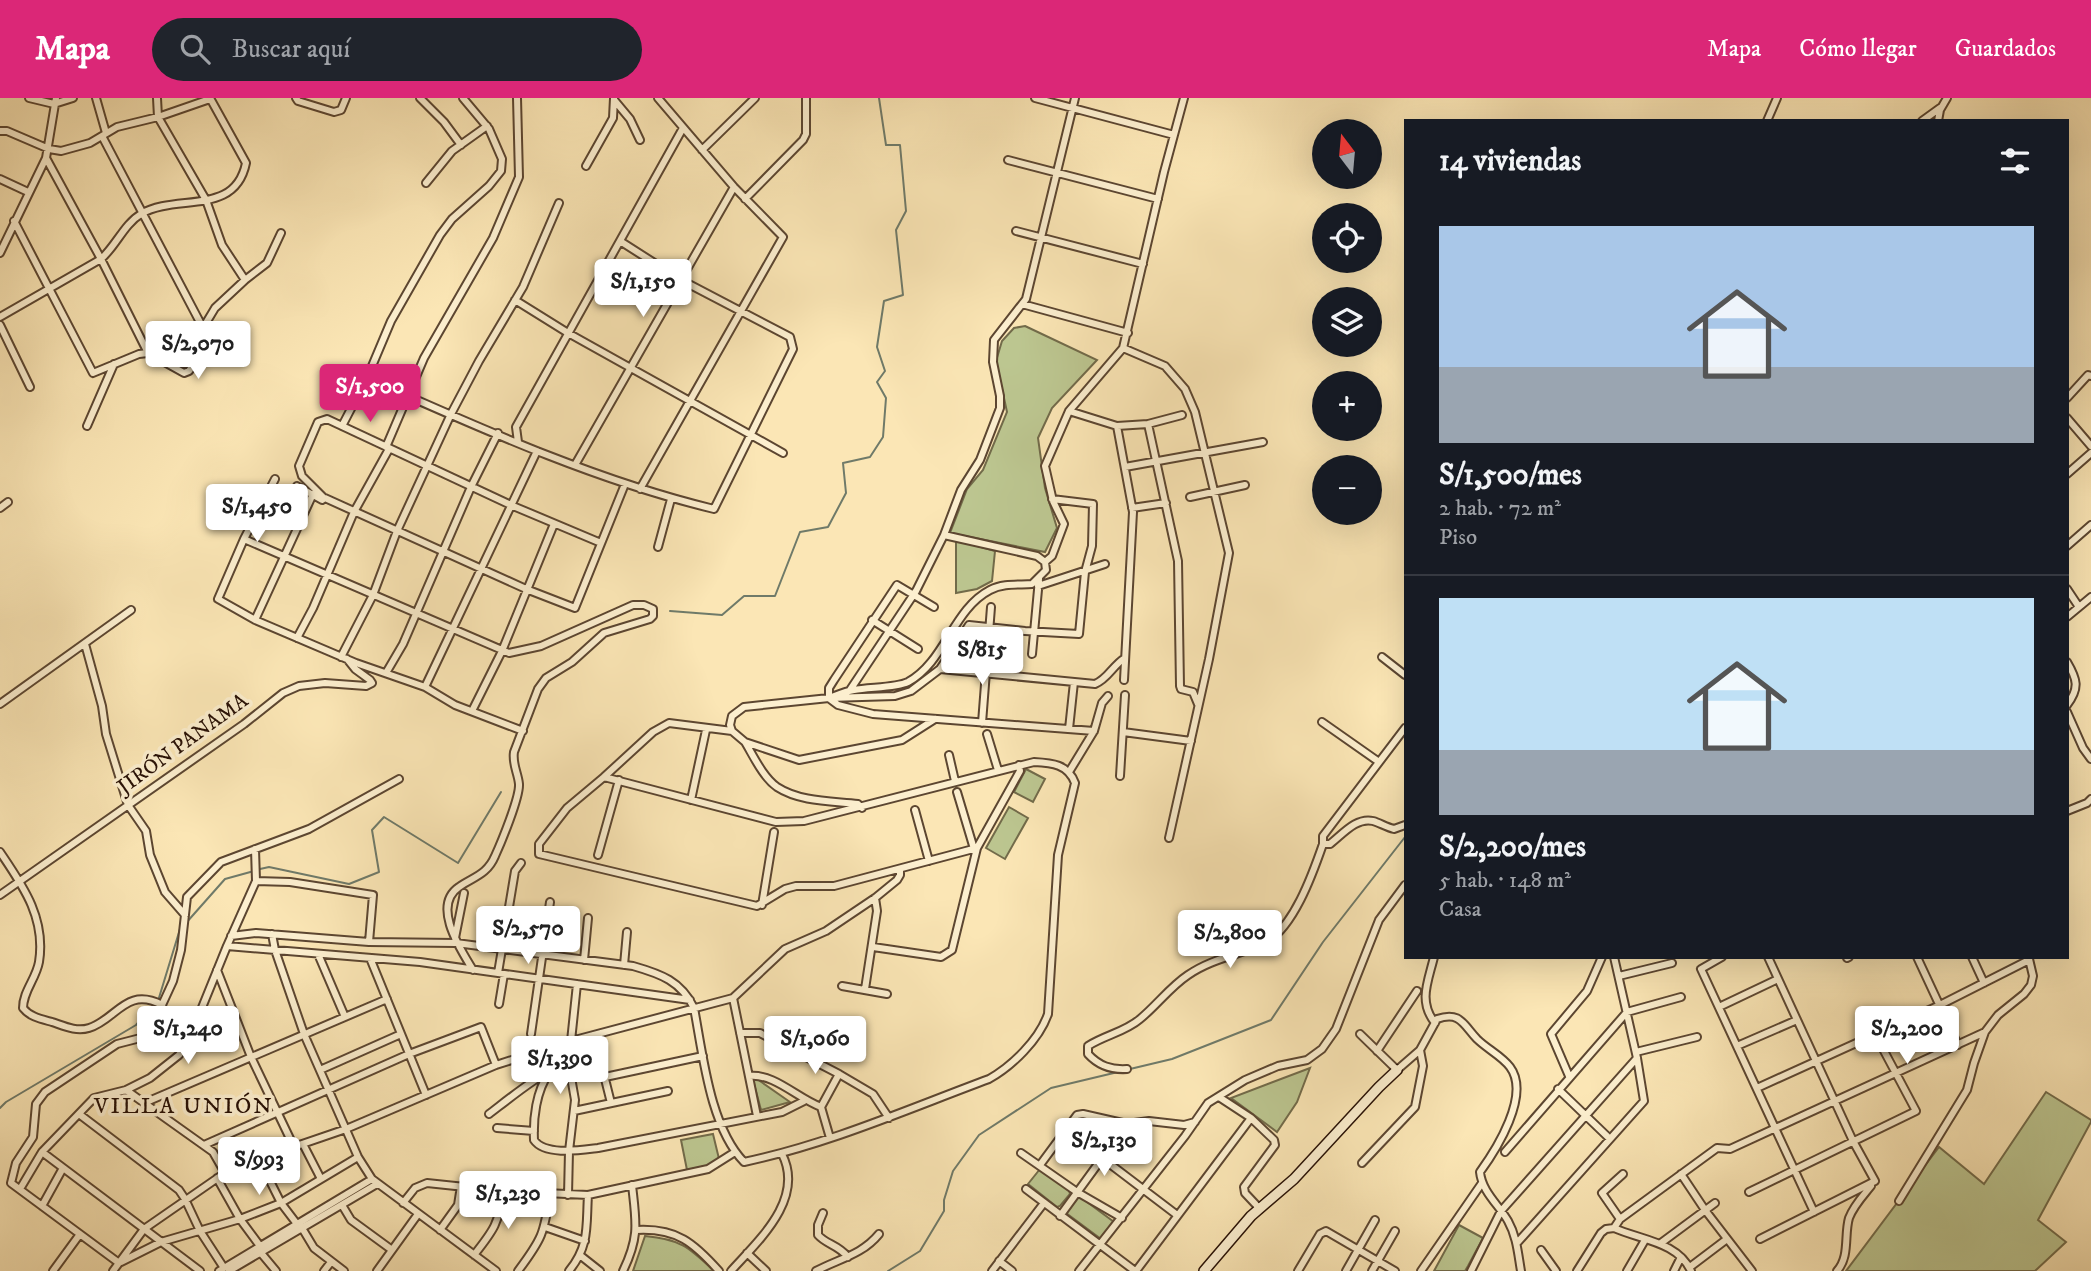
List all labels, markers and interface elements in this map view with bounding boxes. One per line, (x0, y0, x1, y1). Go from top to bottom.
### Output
search box (152, 18, 642, 81)
text: Mapa (35, 29, 110, 70)
icon: search (176, 30, 214, 68)
text: Buscar aquí (232, 33, 350, 66)
text: Mapa (1707, 34, 1761, 64)
text: Cómo llegar (1799, 34, 1917, 64)
text: Guardados (1955, 34, 2056, 64)
north arrow (1312, 119, 1382, 189)
map controls (1312, 119, 1382, 525)
icon: filters (1996, 142, 2034, 180)
text: 14 viviendas (1439, 143, 1581, 180)
button: locate (1312, 203, 1382, 273)
pin: S/1,150 (578, 260, 708, 319)
text: S/1,150 (610, 267, 676, 296)
icon: home (1674, 271, 1800, 397)
button: layers (1312, 287, 1382, 357)
pin: S/2,070 (133, 322, 263, 381)
text: S/2,070 (162, 329, 234, 358)
pin: S/1,500 (305, 364, 435, 424)
button: + (1312, 371, 1382, 441)
text: S/1,500 (336, 372, 404, 401)
button: − (1312, 455, 1382, 525)
text: S/1,500/mes (1439, 457, 1582, 494)
pin: S/1,450 (192, 484, 322, 544)
text: S/1,450 (222, 492, 292, 521)
text: 2 hab. · 72 m² (1439, 494, 1561, 523)
text: Piso (1439, 523, 1477, 552)
pin: S/815 (933, 628, 1031, 687)
text: S/815 (957, 635, 1007, 664)
icon: home (1674, 643, 1800, 769)
street label: JIRÓN PANAMA (110, 686, 254, 801)
text: S/2,200/mes (1439, 829, 1586, 866)
text: 5 hab. · 148 m² (1439, 866, 1571, 895)
text: Casa (1439, 895, 1482, 924)
pin: S/2,570 (463, 906, 593, 966)
pin: S/2,800 (1165, 910, 1295, 970)
text: S/2,570 (492, 914, 564, 943)
text: S/2,800 (1194, 918, 1266, 947)
pin: S/1,240 (123, 1006, 253, 1066)
pin: S/2,200 (1842, 1006, 1972, 1066)
text: S/1,240 (153, 1014, 223, 1043)
text: S/2,200 (1871, 1014, 1943, 1043)
pin: S/1,060 (750, 1016, 880, 1076)
text: S/1,060 (780, 1024, 850, 1053)
pin: S/1,390 (495, 1037, 625, 1096)
text: S/1,390 (527, 1044, 593, 1073)
district label: VILLA UNIÓN (93, 1092, 274, 1121)
pin: S/2,130 (1039, 1118, 1169, 1178)
text: S/2,130 (1071, 1126, 1137, 1155)
pin: S/993 (210, 1138, 308, 1197)
text: S/993 (234, 1145, 284, 1174)
pin: S/1,230 (443, 1172, 573, 1231)
text: S/1,230 (475, 1179, 541, 1208)

